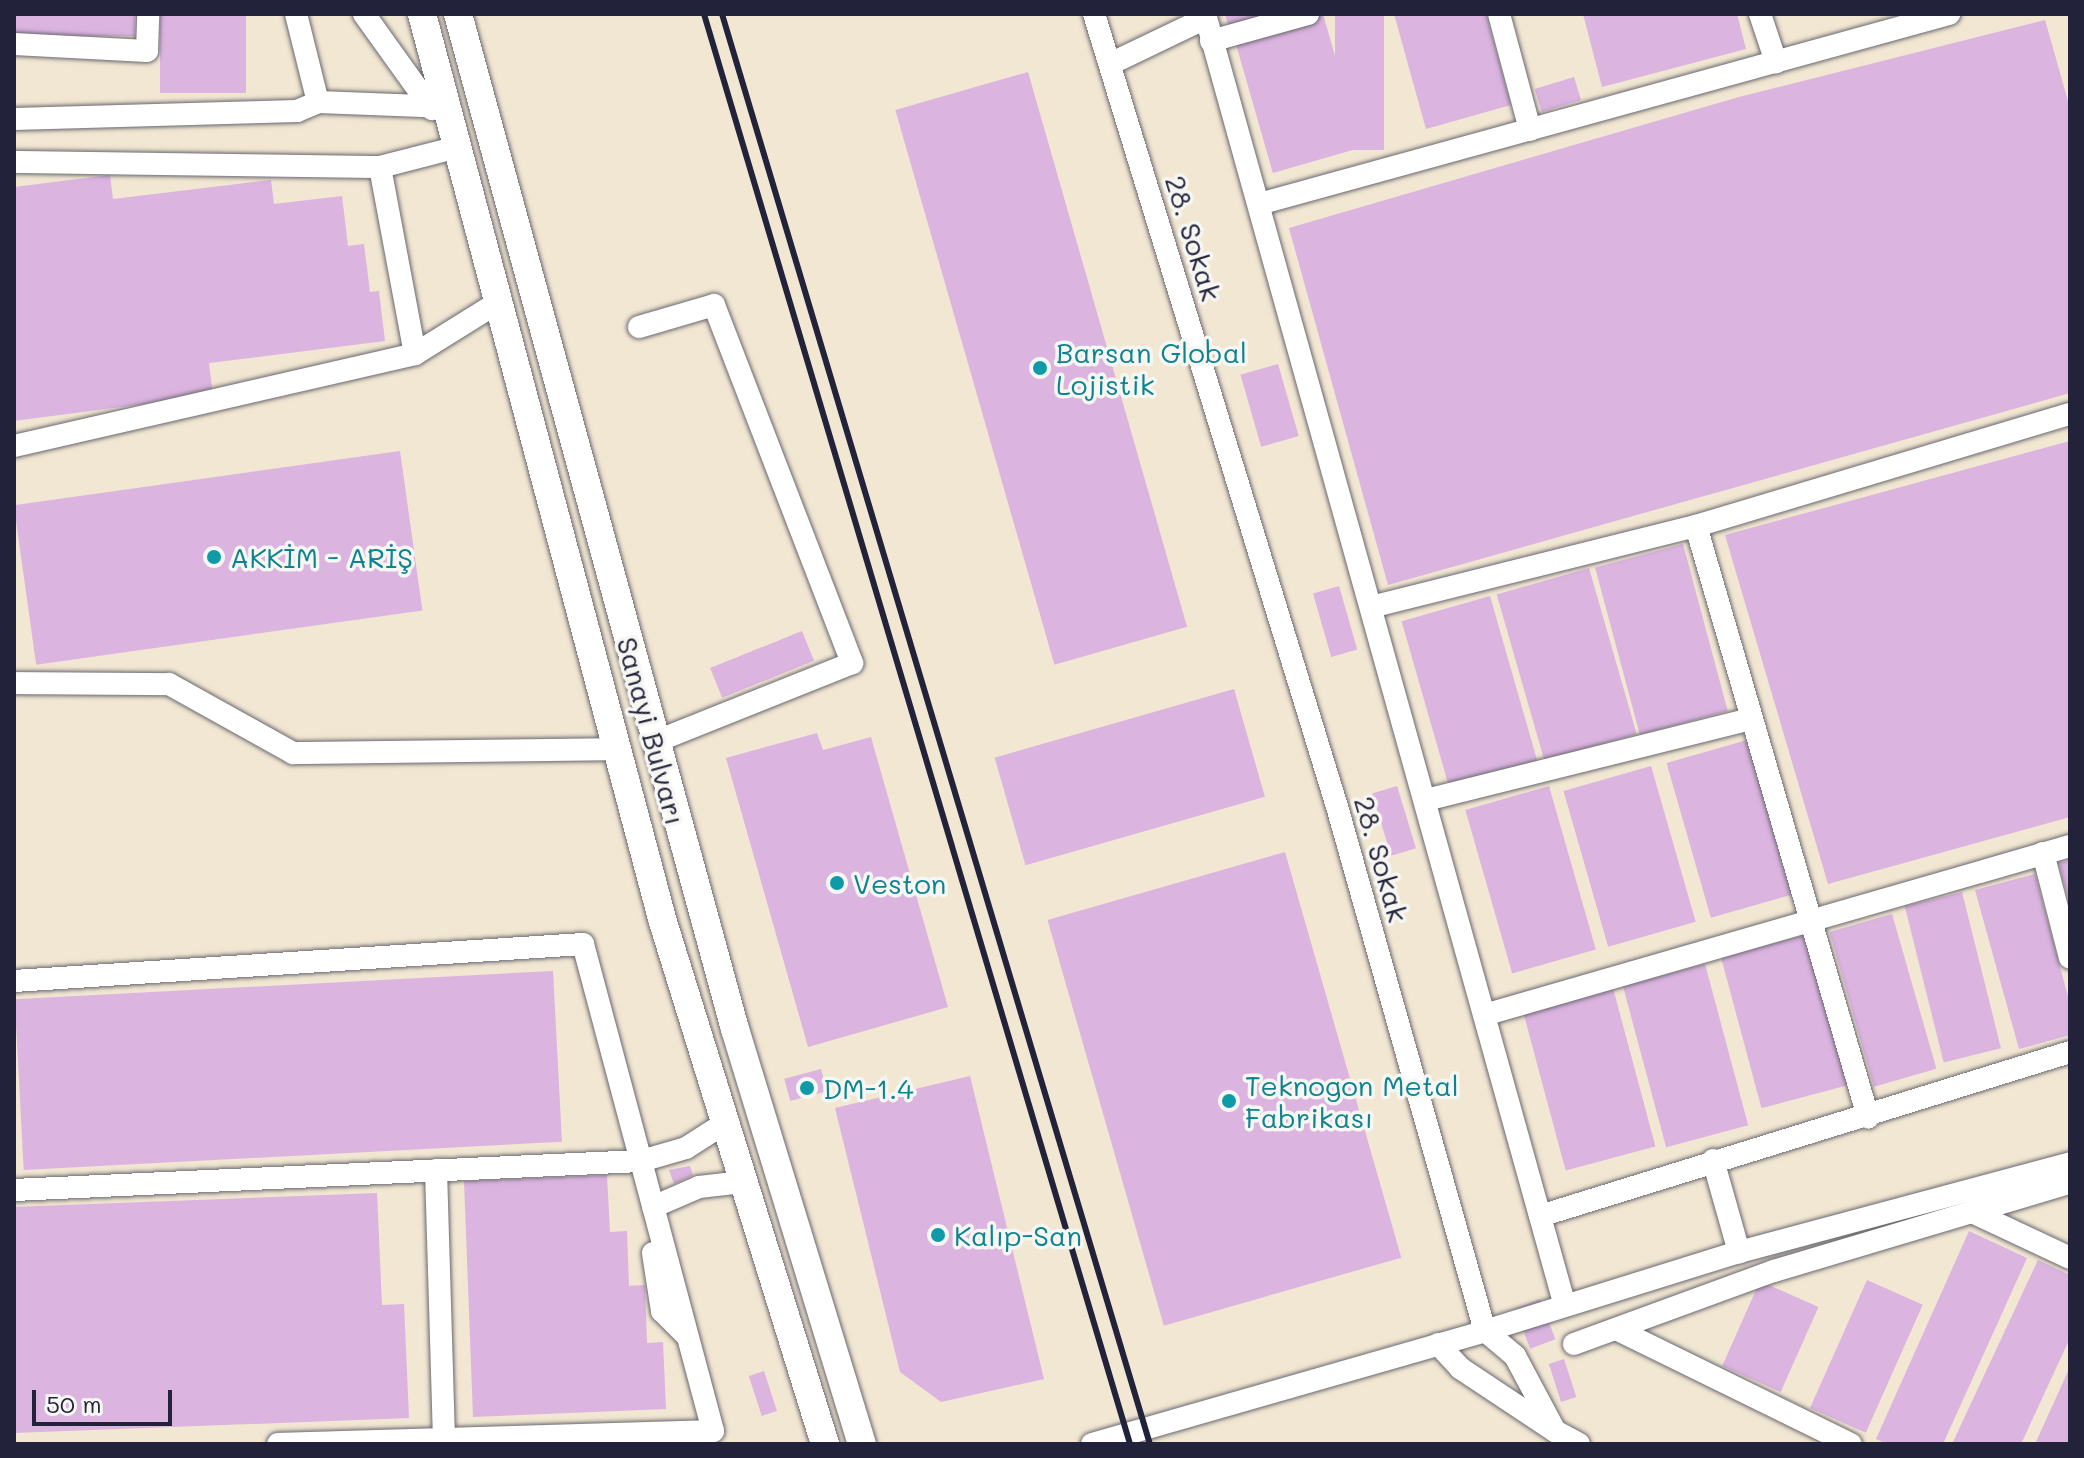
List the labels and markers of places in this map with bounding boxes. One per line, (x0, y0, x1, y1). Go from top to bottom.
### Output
place label: Barsan Global Lojistik (1056, 335, 1247, 401)
marker: Barsan Global Lojistik (1031, 359, 1049, 377)
place label: AKKİM - ARİŞ (230, 540, 413, 574)
marker: AKKİM - ARİŞ (205, 548, 223, 566)
place label: Veston (853, 866, 946, 900)
marker: Veston (828, 874, 846, 892)
place label: Teknogon Metal Fabrikası (1245, 1068, 1459, 1134)
place label: DM-1.4 (823, 1071, 914, 1105)
marker: DM-1.4 (798, 1079, 816, 1097)
marker: Teknogon Metal Fabrikası (1220, 1092, 1238, 1110)
place label: Kalıp-San (954, 1218, 1082, 1252)
marker: Kalıp-San (929, 1226, 947, 1244)

